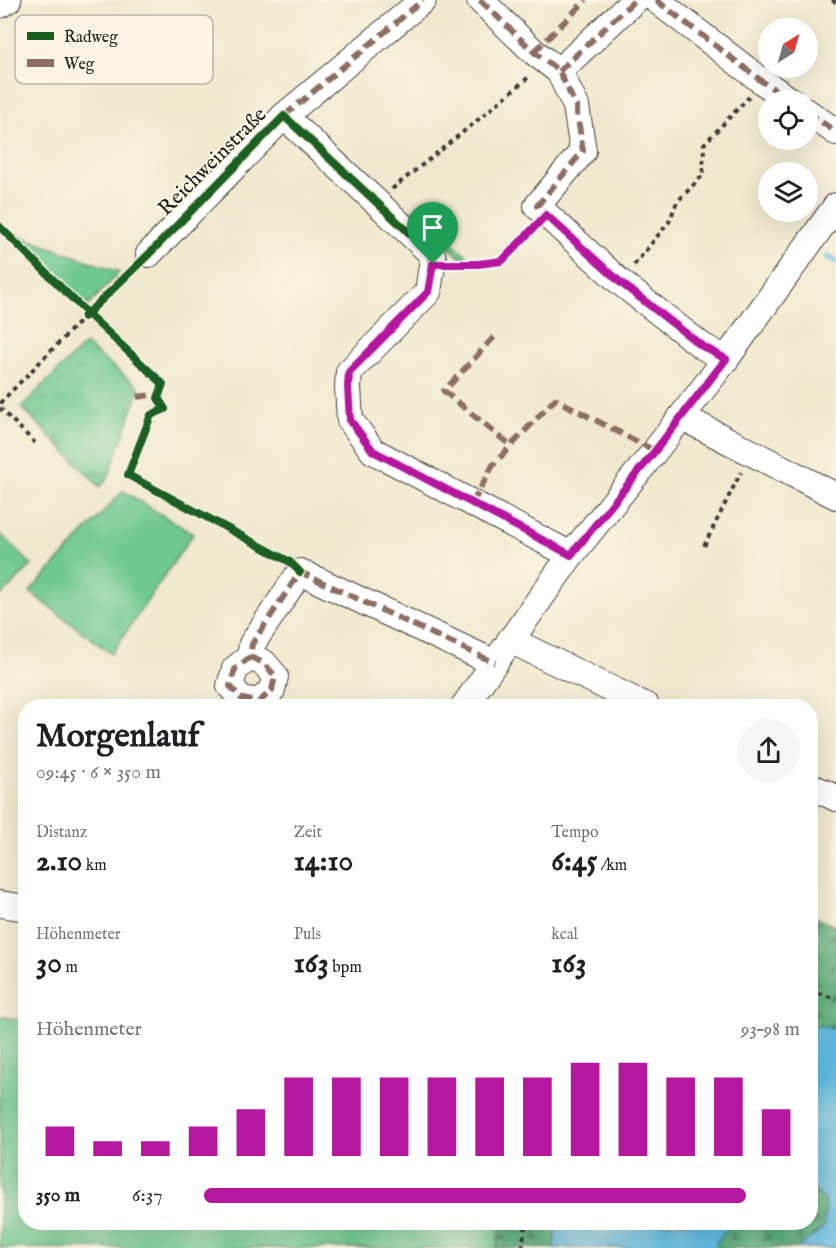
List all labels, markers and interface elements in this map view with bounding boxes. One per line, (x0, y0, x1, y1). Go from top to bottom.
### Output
legend (15, 15, 213, 84)
north arrow (758, 18, 818, 78)
map controls (758, 18, 818, 222)
text: Radweg (64, 28, 118, 48)
text: Weg (64, 55, 95, 75)
button: locate (758, 90, 818, 150)
street label: Reichweinstraße (153, 102, 273, 222)
button: layers (758, 162, 818, 222)
pin (407, 202, 458, 264)
icon: arrive (416, 211, 449, 244)
text: Morgenlauf (36, 716, 200, 758)
button: share (737, 719, 800, 782)
text: 09:45 · 6 × 350 m (36, 760, 161, 785)
text: Distanz (36, 823, 87, 843)
text: Zeit (294, 823, 322, 843)
text: Tempo (551, 823, 599, 843)
text: 2.10 (36, 843, 82, 881)
text: 14:10 (294, 843, 353, 881)
text: 6:45 (551, 843, 597, 881)
text: km (82, 856, 107, 876)
text: /km (597, 856, 627, 876)
text: Höhenmeter (36, 925, 121, 945)
text: Puls (294, 925, 321, 945)
text: kcal (551, 925, 578, 945)
text: 30 (36, 945, 62, 983)
text: 163 (294, 945, 329, 983)
text: 163 (551, 945, 586, 983)
text: m (62, 958, 78, 978)
text: bpm (329, 958, 362, 978)
text: Höhenmeter (36, 1017, 142, 1042)
text: 93–98 m (741, 1017, 800, 1042)
text: 350 m (36, 1183, 80, 1208)
text: 6:37 (132, 1183, 163, 1208)

